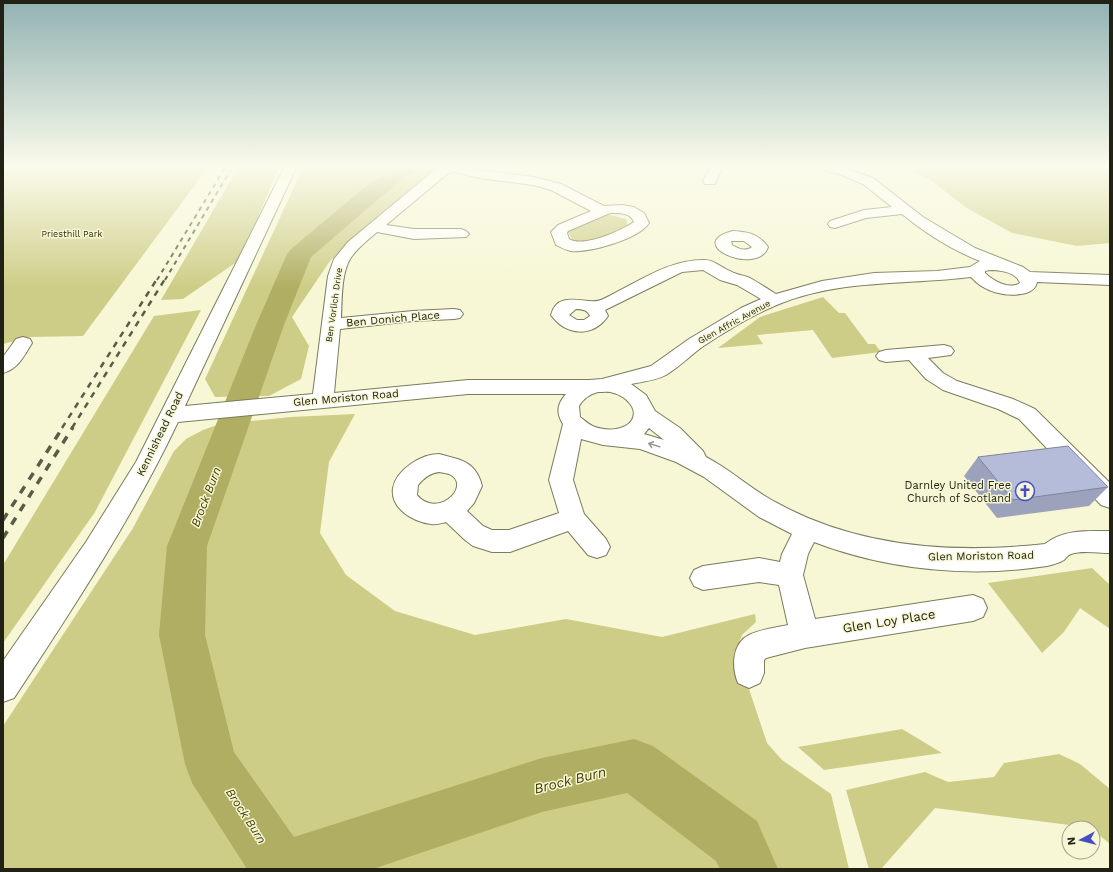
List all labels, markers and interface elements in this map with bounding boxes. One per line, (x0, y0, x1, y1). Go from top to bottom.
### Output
park label: Priesthill Park (42, 229, 102, 239)
street label: Ben Vorlich Drive (324, 267, 344, 343)
street label: Glen Affric Avenue (696, 298, 772, 346)
street label: Ben Donich Place (346, 308, 440, 330)
street label: Glen Moriston Road (293, 387, 399, 409)
street label: Kennishead Road (134, 390, 186, 478)
one-way arrow (648, 441, 661, 448)
water label: Brock Burn (188, 465, 224, 529)
place label: Darnley United Free Church of Scotland (905, 479, 1011, 505)
church icon: Darnley United Free Church of Scotland (1014, 480, 1036, 502)
street label: Glen Moriston Road (928, 549, 1034, 563)
street label: Glen Loy Place (842, 606, 936, 636)
water label: Brock Burn (532, 763, 608, 797)
water label: Brock Burn (223, 786, 269, 846)
north arrow (1061, 820, 1101, 860)
text: N (1065, 836, 1079, 846)

